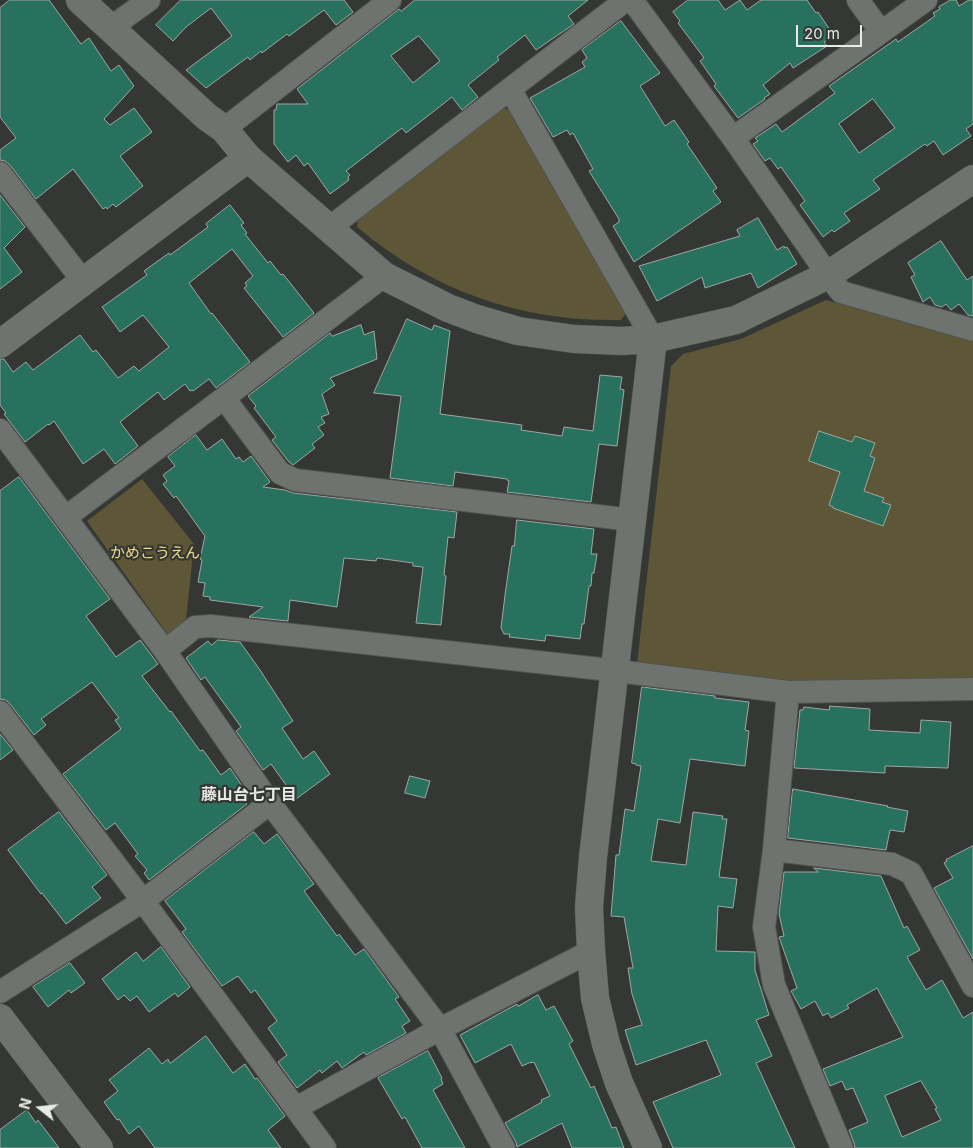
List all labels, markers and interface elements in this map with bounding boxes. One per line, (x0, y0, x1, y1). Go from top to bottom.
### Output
scale bar (798, 15, 864, 47)
text: 20 m (804, 24, 840, 43)
park label: かめこうえん (110, 544, 200, 562)
district label: 藤山台七丁目 (201, 785, 297, 805)
north arrow (15, 1083, 65, 1133)
text: N (15, 1096, 35, 1111)

